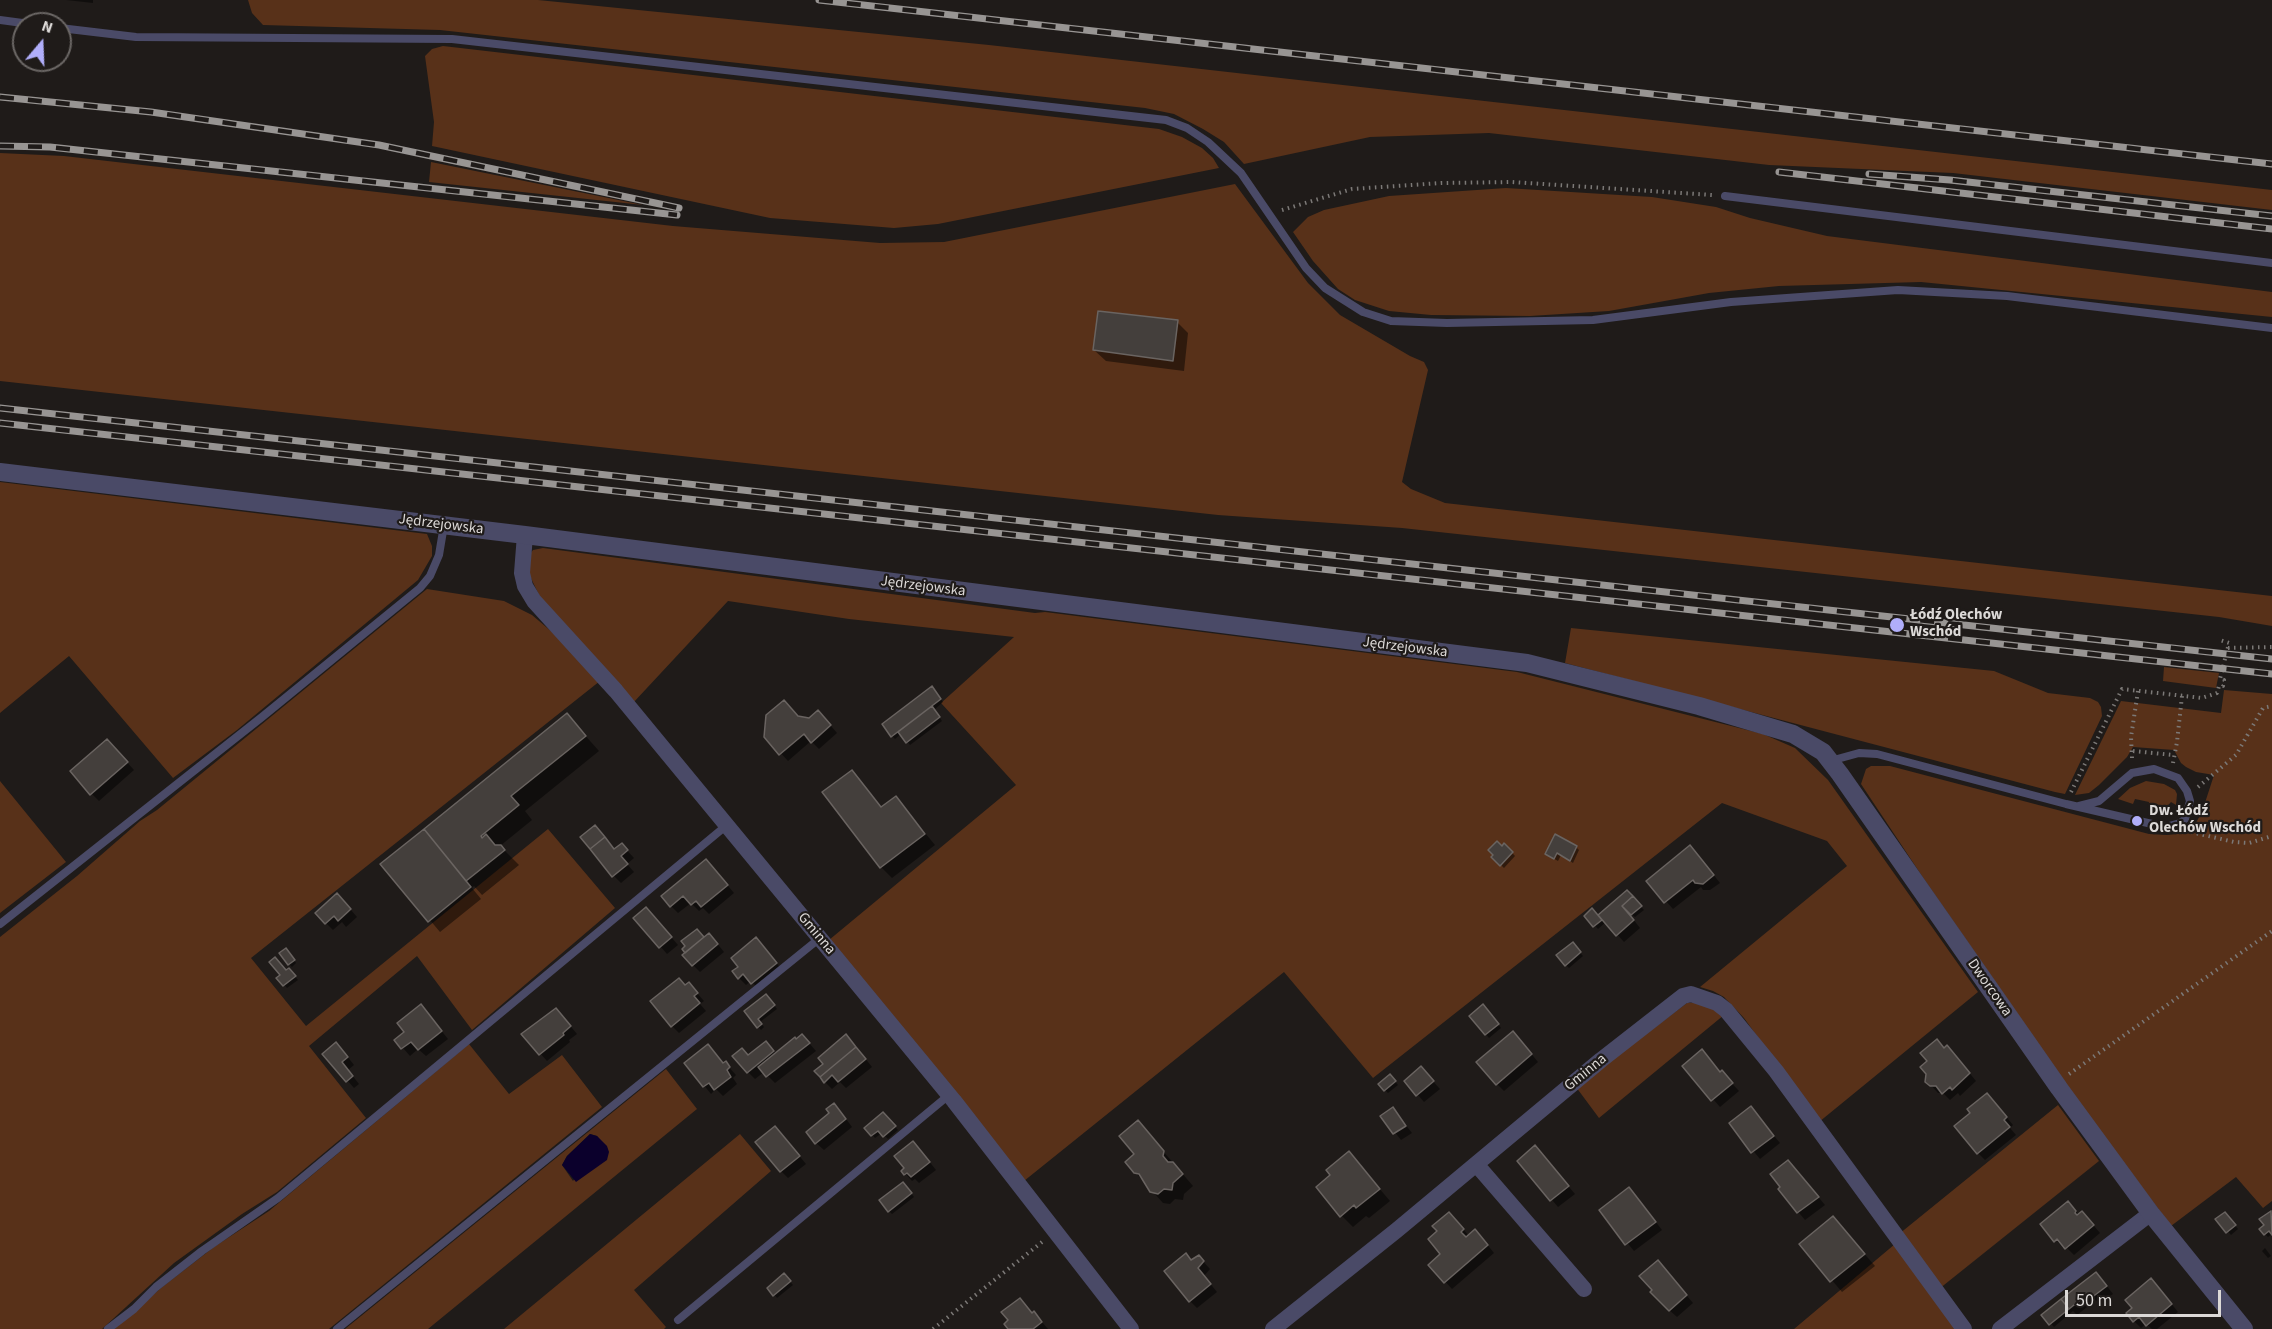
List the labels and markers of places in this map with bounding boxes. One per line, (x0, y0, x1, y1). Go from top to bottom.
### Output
place label: Łódź Olechów Wschód (1910, 607, 2002, 642)
marker: Łódź Olechów Wschód (1888, 616, 1906, 634)
place label: Dw. Łódź Olechów Wschód (2149, 803, 2261, 838)
marker: Dw. Łódź Olechów Wschód (2130, 814, 2144, 828)

